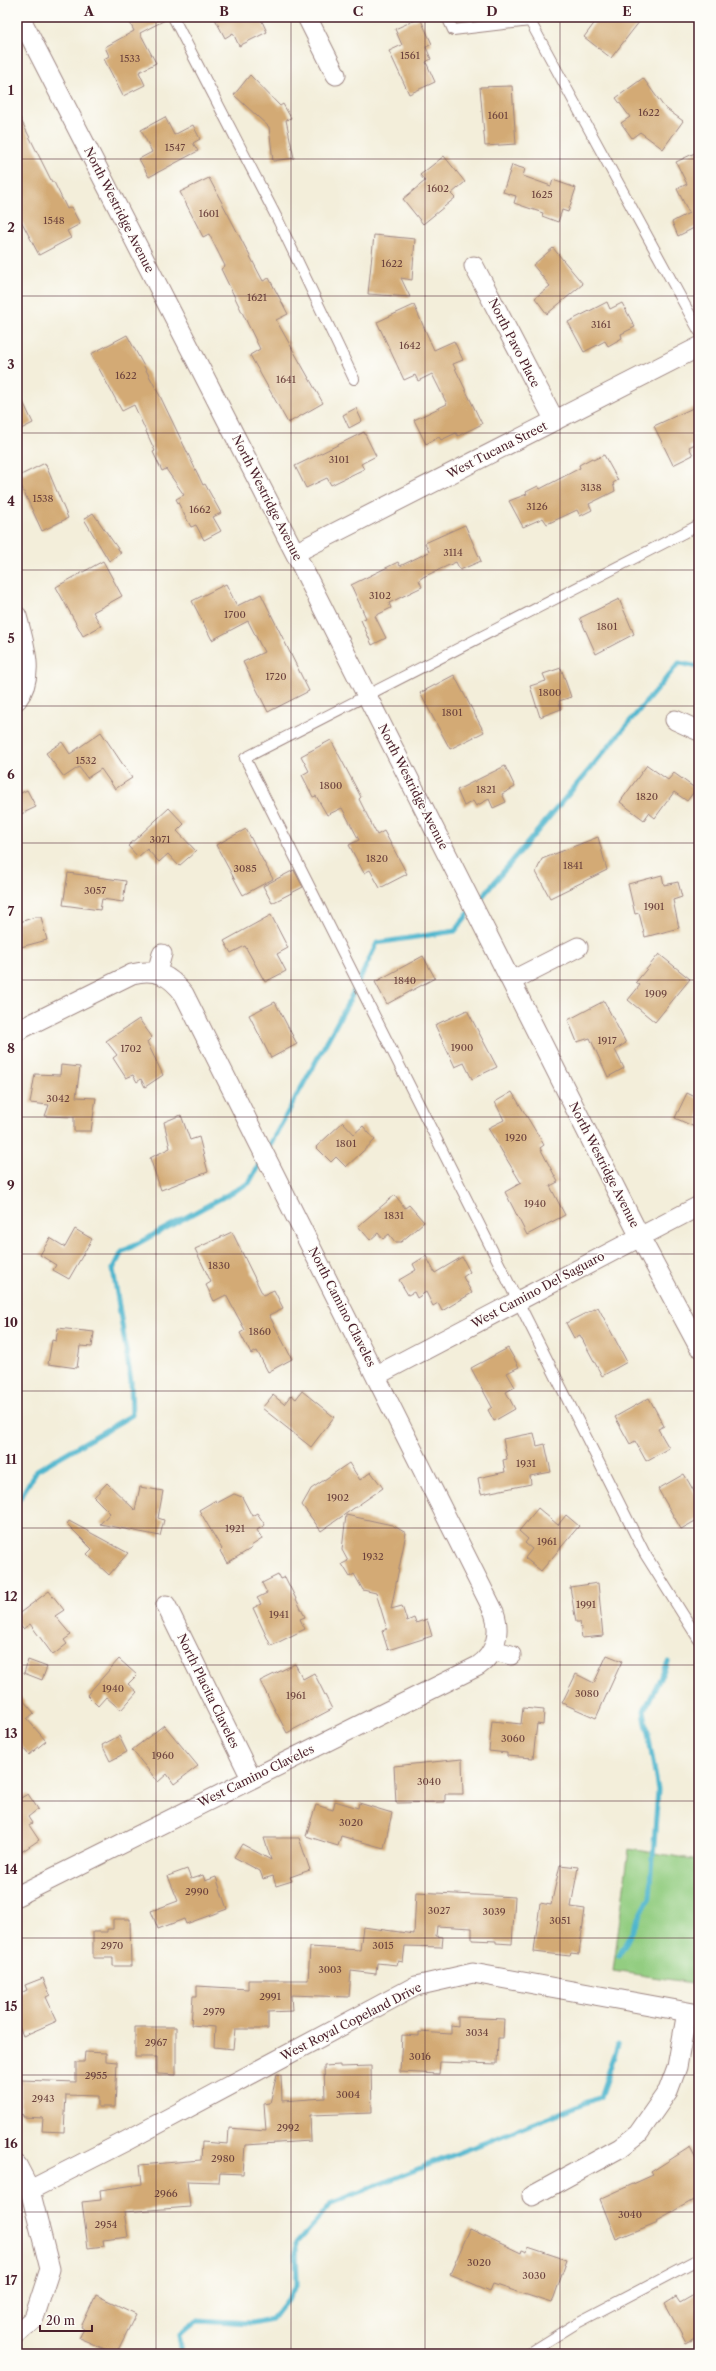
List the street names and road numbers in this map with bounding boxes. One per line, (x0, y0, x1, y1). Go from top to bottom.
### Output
street label: North Westridge Avenue (81, 144, 158, 275)
street label: North Pavo Place (485, 296, 544, 390)
street label: West Tucana Street (443, 417, 550, 482)
street label: North Westridge Avenue (229, 432, 306, 563)
street label: North Westridge Avenue (375, 721, 452, 852)
street label: North Westridge Avenue (566, 1099, 643, 1230)
street label: North Camino Claveles (306, 1244, 379, 1369)
street label: West Camino Del Saguaro (468, 1248, 607, 1332)
street label: North Placita Claveles (174, 1631, 243, 1751)
street label: West Camino Claveles (194, 1741, 316, 1811)
street label: West Royal Copeland Drive (277, 1979, 424, 2064)

